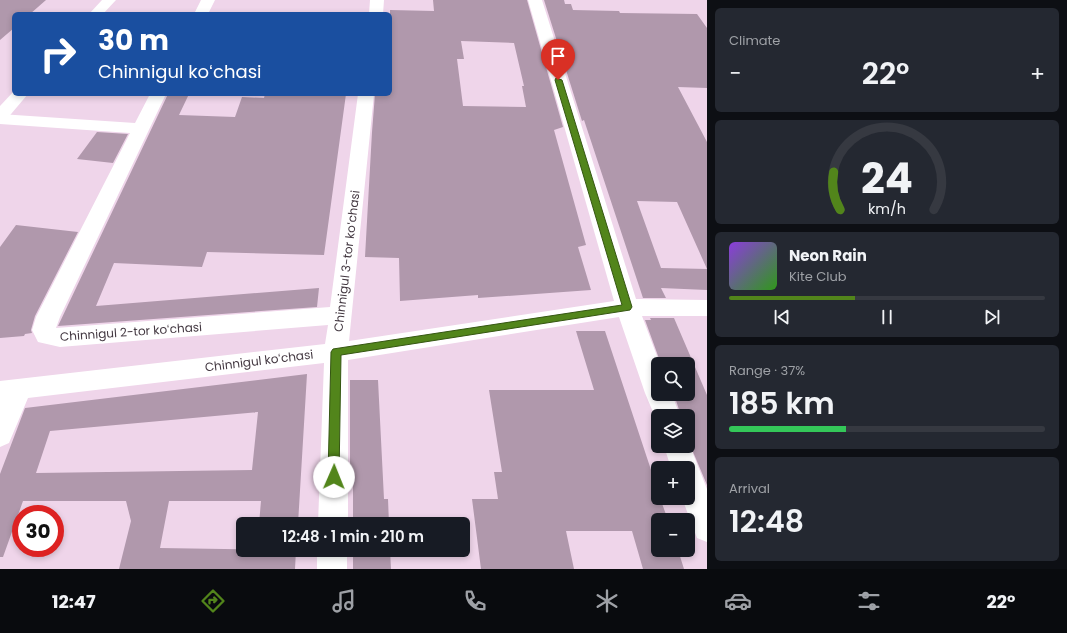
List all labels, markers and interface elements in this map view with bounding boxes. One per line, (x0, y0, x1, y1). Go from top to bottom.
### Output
text: 30 m (98, 21, 169, 60)
icon: right (32, 28, 84, 80)
text: Climate (729, 31, 780, 50)
pin (541, 39, 575, 80)
icon: arrive (547, 45, 569, 67)
text: 22° (862, 52, 909, 95)
text: − (729, 58, 741, 89)
text: + (1030, 58, 1045, 89)
text: Chinnigul koʻchasi (98, 59, 261, 84)
text: 24 (861, 149, 913, 208)
street label: Chinnigul 3-tor koʻchasi (329, 189, 364, 333)
text: km/h (868, 199, 906, 219)
text: Neon Rain (789, 245, 867, 266)
text: Kite Club (789, 267, 847, 286)
icon: previous (771, 306, 793, 328)
icon: pause (876, 306, 898, 328)
icon: next (981, 306, 1003, 328)
street label: Chinnigul 2-tor koʻchasi (59, 318, 203, 345)
street label: Chinnigul koʻchasi (204, 345, 314, 376)
map controls (651, 357, 695, 557)
button: search (651, 357, 695, 401)
text: Range · 37% (729, 361, 805, 380)
text: 185 km (729, 382, 835, 425)
button: layers (651, 409, 695, 453)
position arrow (313, 456, 355, 498)
button: + (651, 461, 695, 505)
text: Arrival (729, 479, 770, 498)
text: 12:48 (729, 500, 804, 543)
speed limit sign: 30 (12, 505, 64, 557)
button: − (651, 513, 695, 557)
text: 12:48 · 1 min · 210 m (282, 526, 424, 547)
icon: directions (199, 587, 227, 615)
icon: music (330, 587, 358, 615)
icon: phone (461, 587, 489, 615)
icon: climate (593, 587, 621, 615)
icon: car (724, 587, 752, 615)
icon: filters (855, 587, 883, 615)
text: 12:47 (52, 589, 96, 614)
text: 22° (986, 589, 1015, 614)

